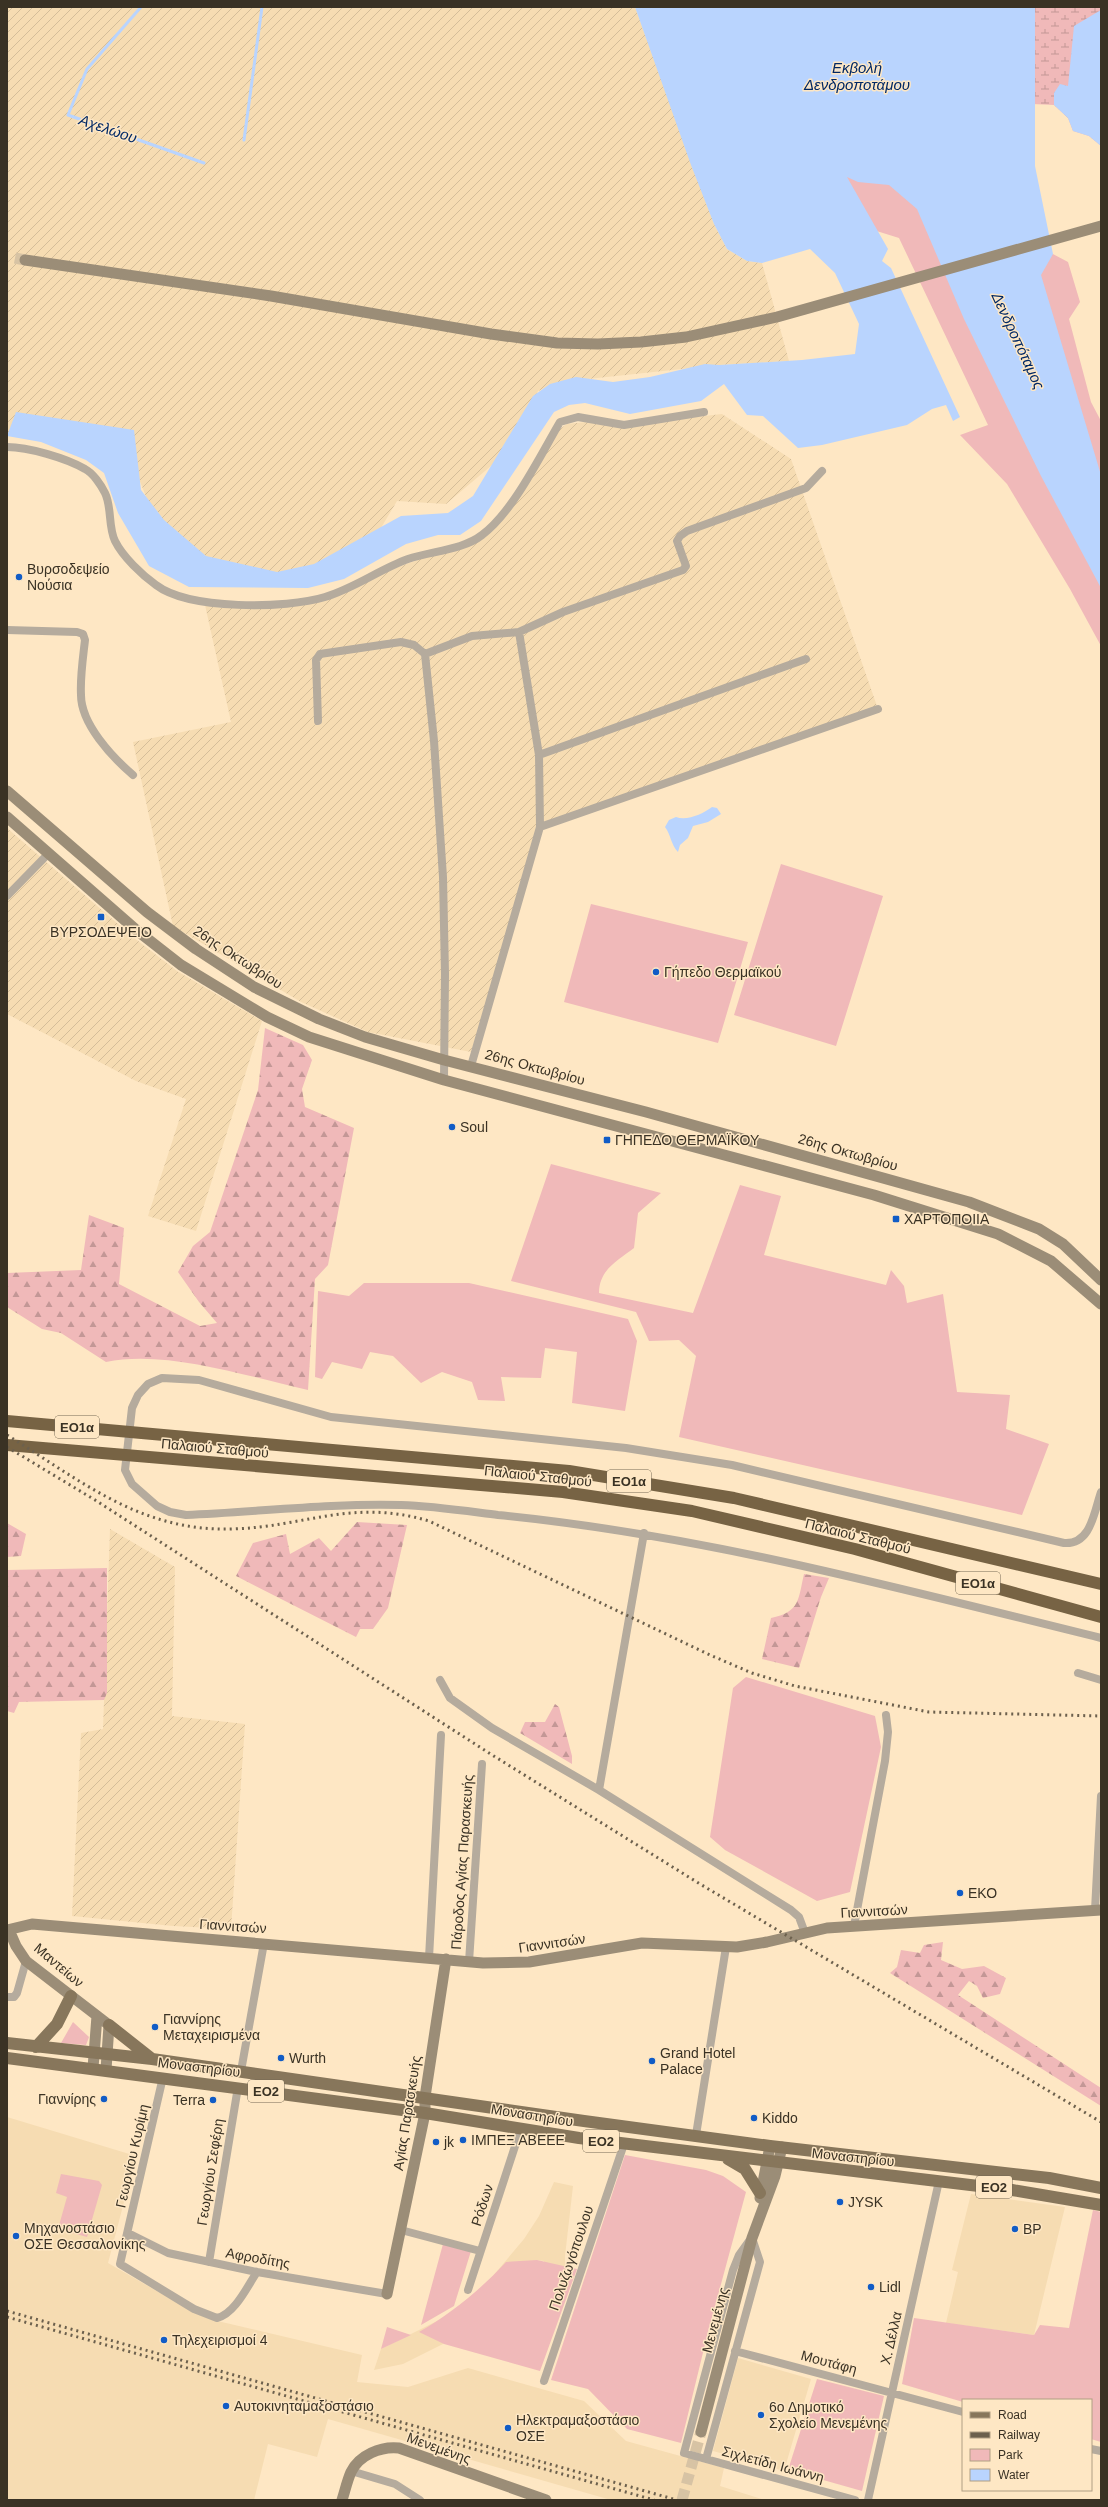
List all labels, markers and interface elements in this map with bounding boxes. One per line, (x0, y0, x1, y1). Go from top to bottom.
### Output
water label: Εκβολή Δενδροποτάμου (803, 59, 910, 93)
water label: Αχελώου (76, 110, 139, 146)
water label: Δενδροπόταμος (988, 289, 1049, 393)
place label: Βυρσοδεψείο Νούσια (27, 561, 110, 593)
marker: Βυρσοδεψείο Νούσια (14, 572, 24, 582)
marker: ΒΥΡΣΟΔΕΨΕΙΟ (96, 912, 106, 922)
street label: 26ης Οκτωβρίου (191, 922, 285, 992)
place label: ΒΥΡΣΟΔΕΨΕΙΟ (50, 924, 152, 940)
place label: Γήπεδο Θερμαϊκού (664, 964, 782, 980)
marker: Γήπεδο Θερμαϊκού (651, 967, 661, 977)
street label: 26ης Οκτωβρίου (483, 1046, 587, 1088)
place label: Soul (460, 1119, 488, 1135)
marker: Soul (447, 1122, 457, 1132)
street label: 26ης Οκτωβρίου (796, 1130, 900, 1174)
place label: ΓΗΠΕΔΟ ΘΕΡΜΑΪΚΟΥ (615, 1132, 760, 1148)
marker: ΓΗΠΕΔΟ ΘΕΡΜΑΪΚΟΥ (602, 1135, 612, 1145)
place label: ΧΑΡΤΟΠΟΙΙΑ (904, 1211, 990, 1227)
marker: ΧΑΡΤΟΠΟΙΙΑ (891, 1214, 901, 1224)
road number: ΕΟ1α (55, 1416, 99, 1438)
street label: Παλαιού Σταθμού (160, 1435, 270, 1461)
street label: Παλαιού Σταθμού (483, 1462, 593, 1490)
road number: ΕΟ1α (607, 1470, 651, 1492)
street label: Παλαιού Σταθμού (804, 1515, 912, 1557)
road number: ΕΟ1α (956, 1572, 1000, 1594)
street label: Πάροδος Αγίας Παρασκευής (448, 1774, 476, 1950)
place label: ΕΚΟ (968, 1885, 997, 1901)
marker: ΕΚΟ (955, 1888, 965, 1898)
street label: Γιαννιτσών (840, 1901, 908, 1921)
street label: Γιαννιτσών (199, 1916, 267, 1936)
street label: Γιαννιτσών (518, 1930, 586, 1956)
street label: Μαντείων (31, 1940, 87, 1990)
place label: Γιαννίρης Μεταχειρισμένα (163, 2011, 260, 2043)
marker: Γιαννίρης Μεταχειρισμένα (150, 2022, 160, 2032)
place label: Grand Hotel Palace (660, 2045, 735, 2077)
place label: Wurth (289, 2050, 326, 2066)
marker: Wurth (276, 2053, 286, 2063)
street label: Μοναστηρίου (157, 2054, 241, 2080)
street label: Αγίας Παρασκευής (390, 2054, 424, 2172)
marker: Grand Hotel Palace (647, 2056, 657, 2066)
road number: ΕΟ2 (248, 2080, 284, 2102)
place label: Γιαννίρης (38, 2091, 96, 2107)
place label: Terra (173, 2092, 205, 2108)
marker: Γιαννίρης (99, 2094, 109, 2104)
marker: Terra (208, 2095, 218, 2105)
street label: Μοναστηρίου (490, 2101, 574, 2129)
street label: Γεωργίου Κυρίμη (112, 2102, 152, 2210)
place label: Kiddo (762, 2110, 798, 2126)
marker: Kiddo (749, 2113, 759, 2123)
street label: Γεωργίου Σεφέρη (194, 2117, 226, 2227)
road number: ΕΟ2 (583, 2130, 619, 2152)
place label: ΙΜΠΕΞ ΑΒΕΕΕ (471, 2132, 565, 2148)
place label: jk (443, 2134, 455, 2150)
marker: ΙΜΠΕΞ ΑΒΕΕΕ (458, 2135, 468, 2145)
marker: jk (431, 2137, 441, 2147)
street label: Μοναστηρίου (811, 2145, 895, 2169)
road number: ΕΟ2 (976, 2176, 1012, 2198)
street label: Ρόδων (468, 2182, 496, 2228)
place label: JYSK (848, 2194, 884, 2210)
marker: JYSK (835, 2197, 845, 2207)
street label: Πολυζωγόπουλου (546, 2203, 596, 2313)
place label: Μηχανοστάσιο ΟΣΕ Θεσσαλονίκης (24, 2220, 146, 2252)
place label: BP (1023, 2221, 1042, 2237)
marker: BP (1010, 2224, 1020, 2234)
marker: Μηχανοστάσιο ΟΣΕ Θεσσαλονίκης (11, 2231, 21, 2241)
street label: Αφροδίτης (225, 2244, 292, 2272)
place label: Lidl (879, 2279, 901, 2295)
marker: Lidl (866, 2282, 876, 2292)
street label: Μενεμένης (699, 2285, 731, 2354)
street label: Χ. Δέλλα (877, 2310, 905, 2366)
place label: Τηλεχειρισμοί 4 (172, 2332, 268, 2348)
marker: Τηλεχειρισμοί 4 (159, 2335, 169, 2345)
street label: Μουτάφη (799, 2347, 859, 2377)
place label: Αυτοκινηταμαξοστάσιο (234, 2398, 374, 2414)
place label: 6ο Δημοτικό Σχολείο Μενεμένης (769, 2399, 887, 2431)
legend (962, 2399, 1092, 2491)
marker: Αυτοκινηταμαξοστάσιο (221, 2401, 231, 2411)
text: Road (998, 2408, 1027, 2422)
marker: 6ο Δημοτικό Σχολείο Μενεμένης (756, 2410, 766, 2420)
place label: Ηλεκτραμαξοστάσιο ΟΣΕ (516, 2412, 640, 2444)
marker: Ηλεκτραμαξοστάσιο ΟΣΕ (503, 2423, 513, 2433)
text: Railway (998, 2428, 1040, 2442)
street label: Μενεμένης (405, 2429, 473, 2467)
street label: Σιχλετίδη Ιωάννη (720, 2443, 826, 2485)
text: Park (998, 2448, 1024, 2462)
text: Water (998, 2468, 1030, 2482)

